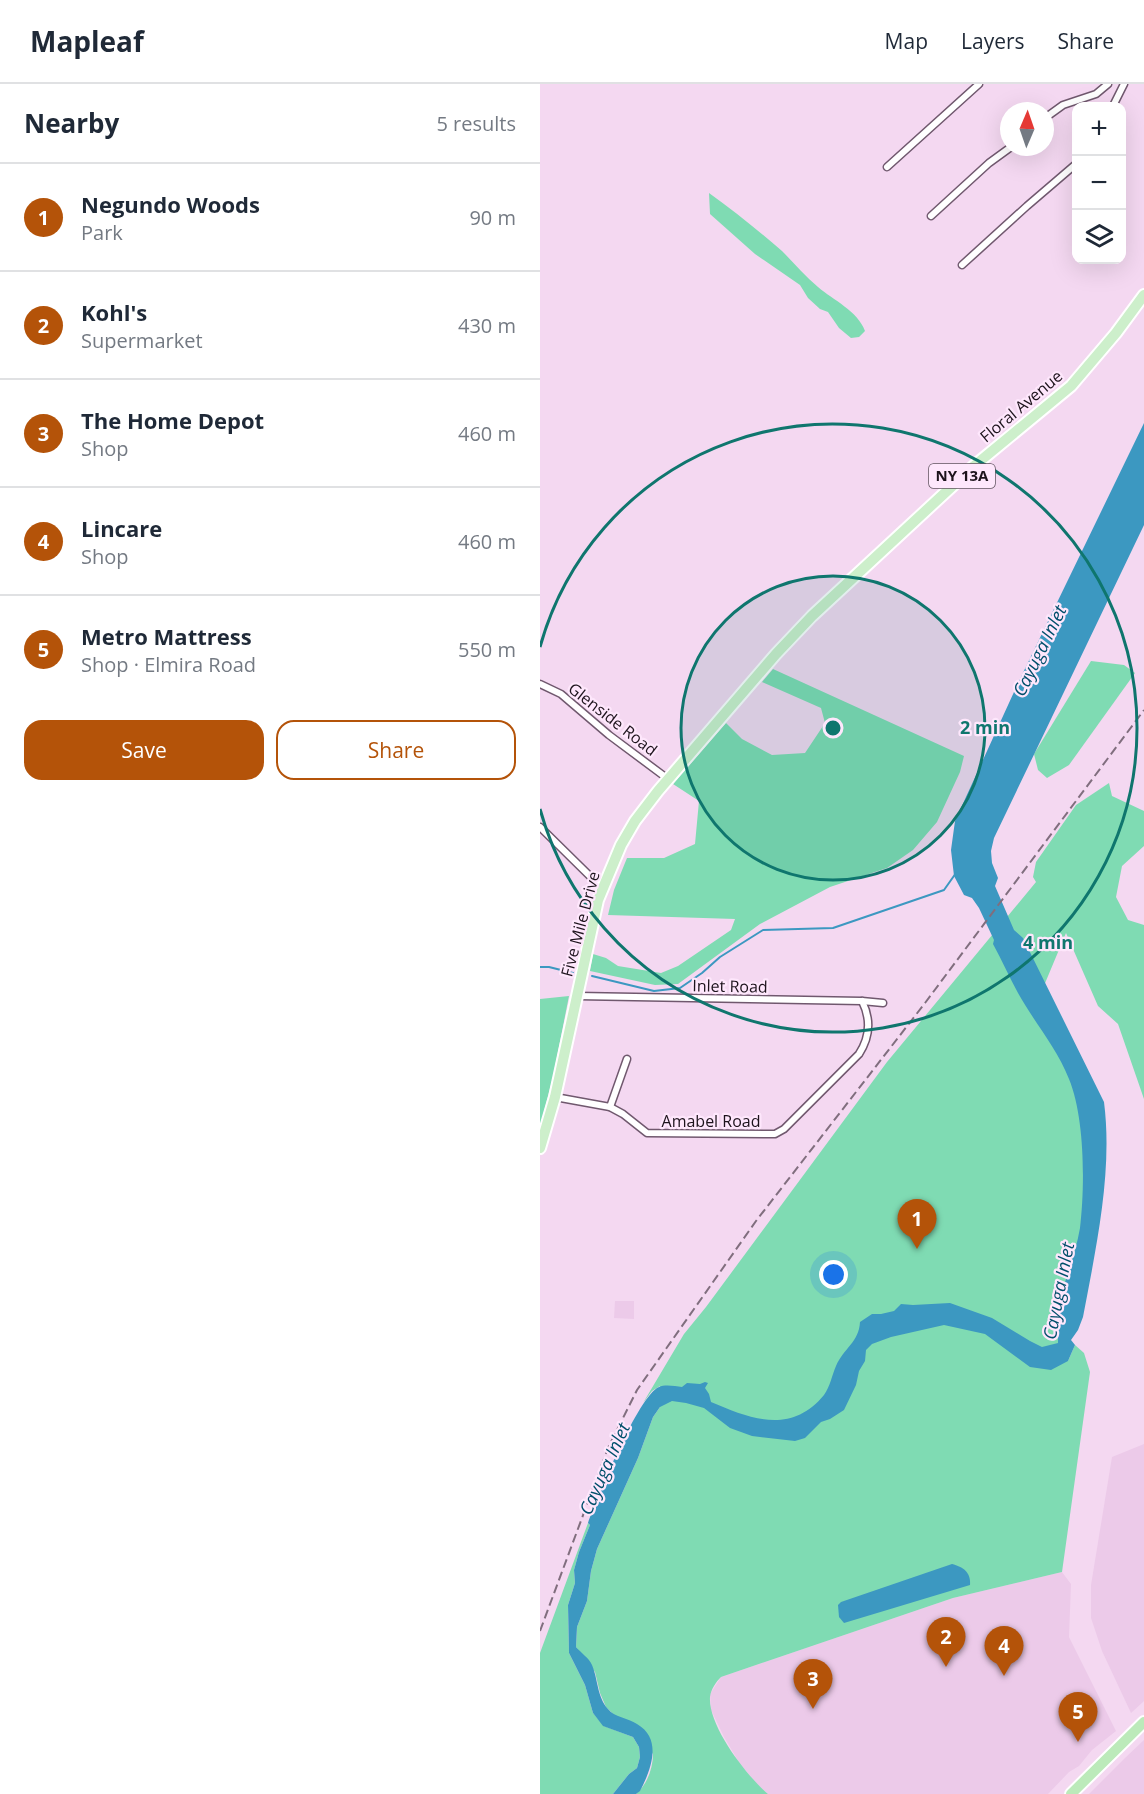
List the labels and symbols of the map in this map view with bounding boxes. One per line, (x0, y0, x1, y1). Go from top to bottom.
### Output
north arrow (1000, 102, 1054, 156)
street label: Floral Avenue (975, 365, 1067, 447)
road number: NY 13A (929, 464, 995, 488)
water label: Cayuga Inlet (1007, 600, 1072, 700)
street label: Glenside Road (564, 677, 662, 761)
text: 2 min (960, 715, 1010, 739)
centre of rings (823, 718, 843, 738)
street label: Five Mile Drive (555, 869, 605, 979)
text: 4 min (1023, 930, 1073, 954)
street label: Inlet Road (692, 974, 768, 998)
street label: Amabel Road (662, 1110, 760, 1132)
pin: 1 (898, 1200, 937, 1249)
water label: Cayuga Inlet (1037, 1239, 1079, 1341)
your location (819, 1260, 848, 1289)
water label: Cayuga Inlet (573, 1418, 635, 1518)
pin: 2 (926, 1618, 966, 1667)
pin: 4 (984, 1626, 1024, 1676)
pin: 3 (794, 1660, 832, 1709)
pin: 5 (1058, 1692, 1098, 1742)

